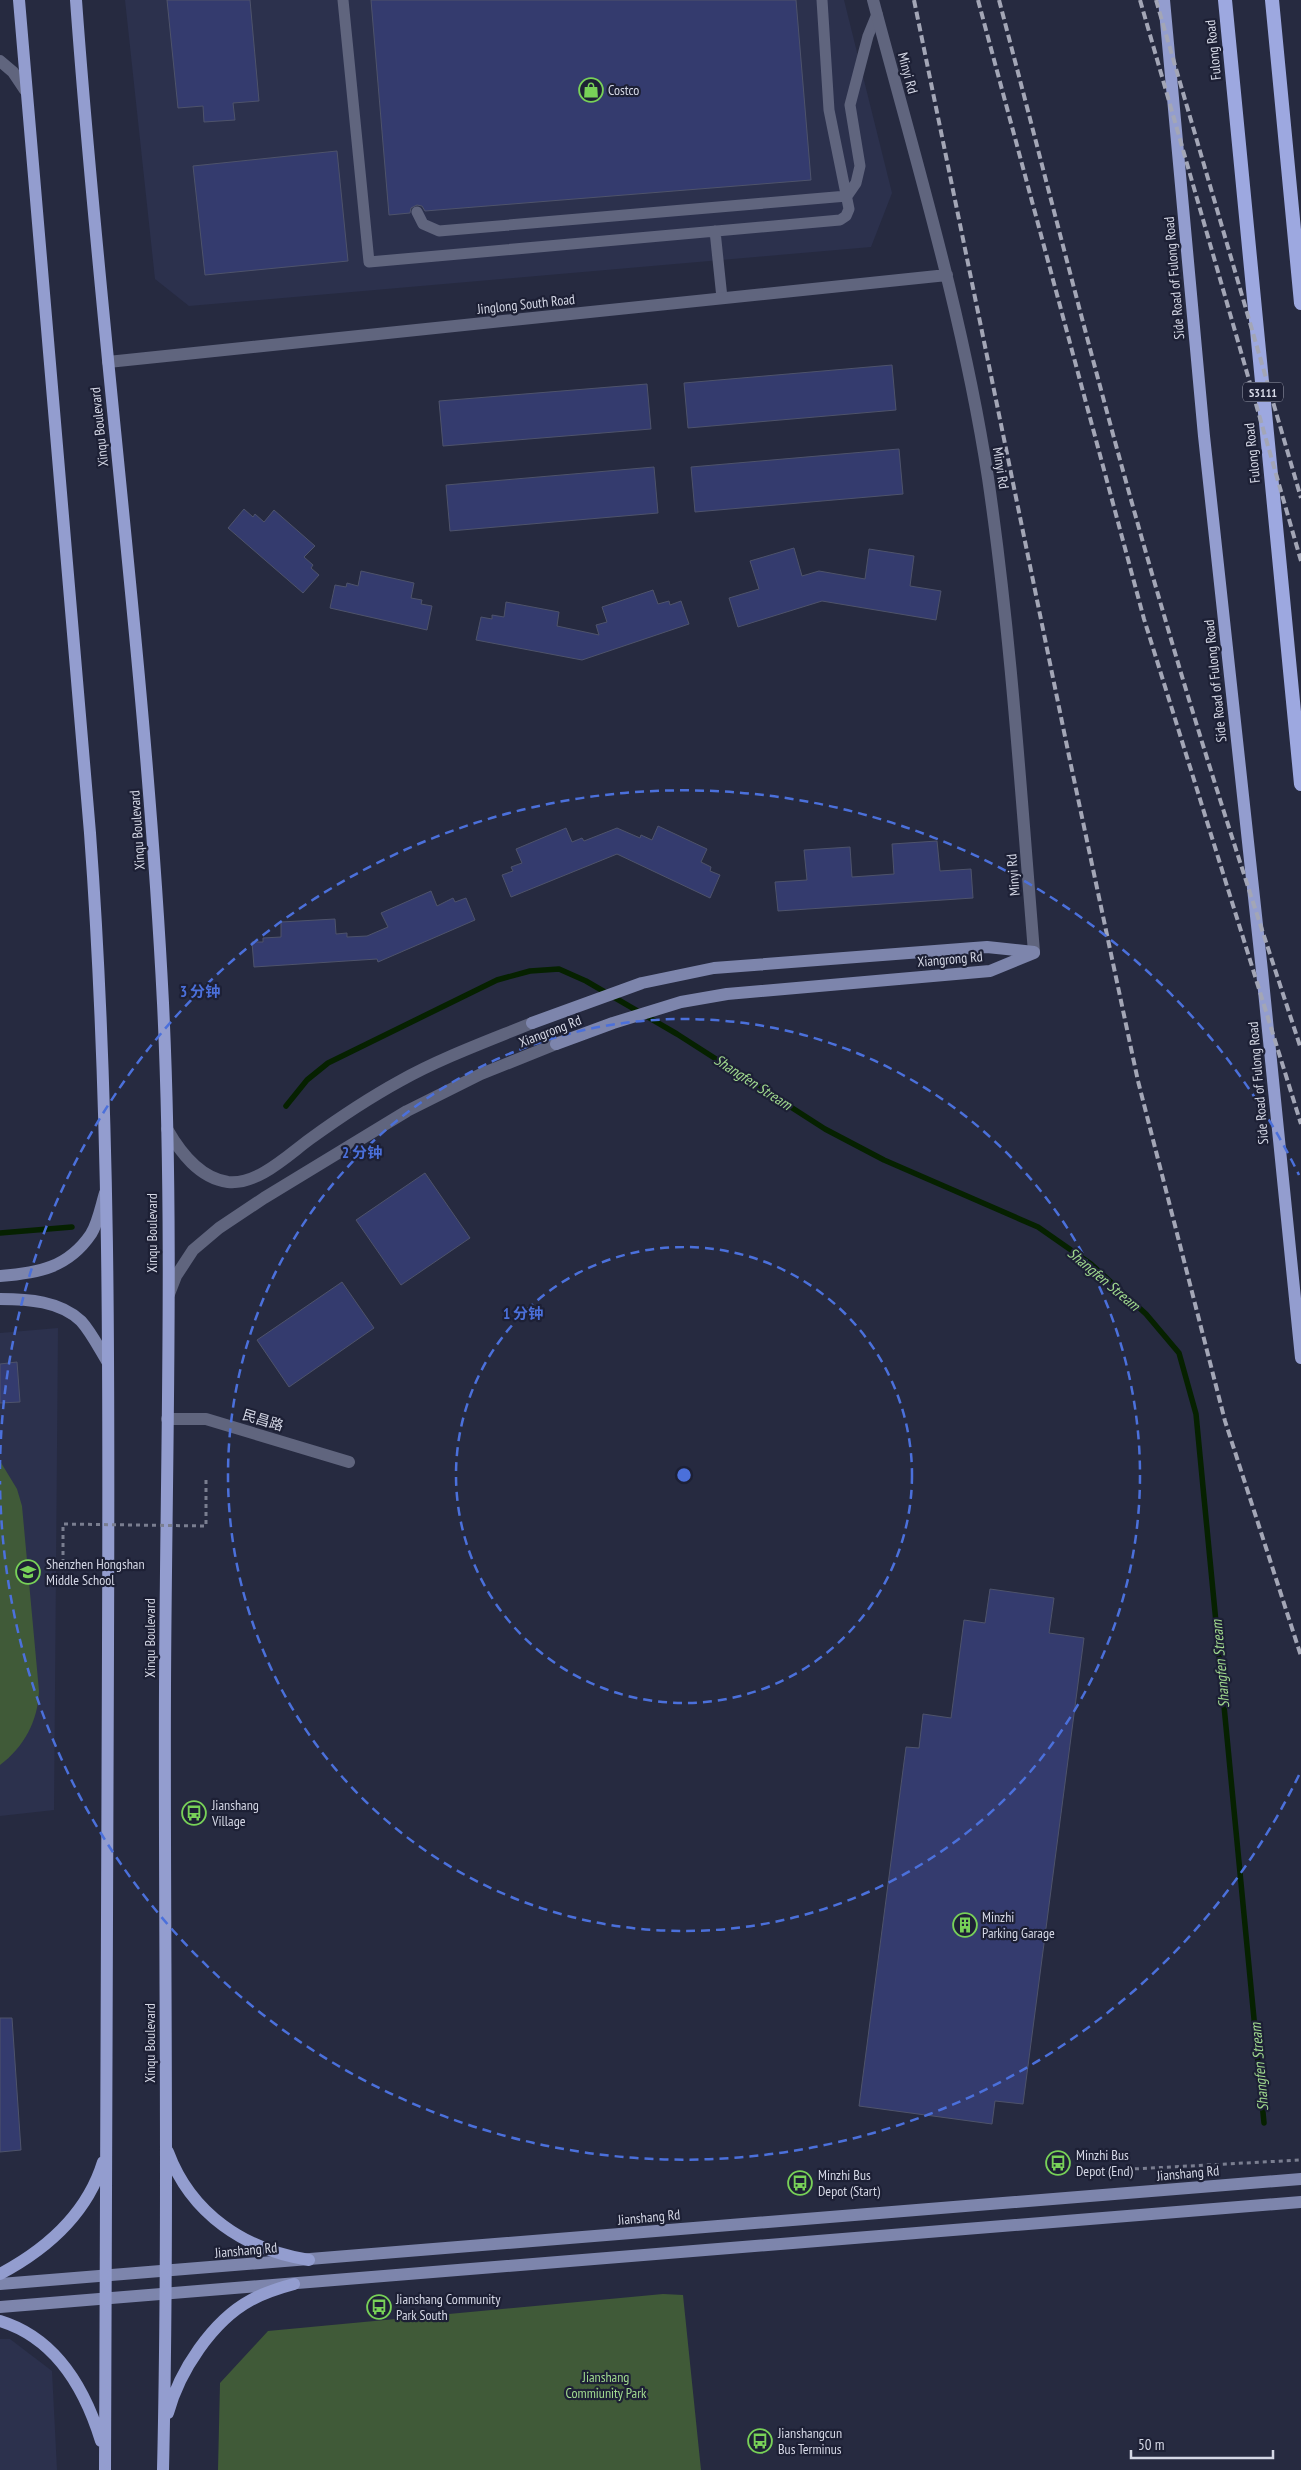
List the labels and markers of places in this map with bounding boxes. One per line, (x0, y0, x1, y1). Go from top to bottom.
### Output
shop icon: Costco (578, 77, 604, 103)
place label: Costco (608, 81, 639, 99)
centre of rings (675, 1466, 693, 1484)
place label: Shenzhen Hongshan Middle School (46, 1555, 145, 1589)
school or university icon: Shenzhen Hongshan Middle School (15, 1559, 41, 1585)
place label: Jianshang Village (211, 1796, 259, 1830)
bus stop icon: Jianshang Village (181, 1800, 207, 1826)
place label: Minzhi Parking Garage (982, 1908, 1055, 1942)
building icon: Minzhi Parking Garage (952, 1912, 978, 1938)
place label: Minzhi Bus Depot (End) (1076, 2146, 1134, 2180)
bus stop icon: Minzhi Bus Depot (End) (1045, 2150, 1071, 2176)
place label: Minzhi Bus Depot (Start) (818, 2166, 881, 2200)
bus stop icon: Minzhi Bus Depot (Start) (787, 2170, 813, 2196)
place label: Jianshang Community Park South (395, 2290, 501, 2324)
bus stop icon: Jianshang Community Park South (366, 2294, 392, 2320)
place label: Jianshangcun Bus Terminus (777, 2424, 842, 2458)
bus stop icon: Jianshangcun Bus Terminus (747, 2428, 773, 2454)

